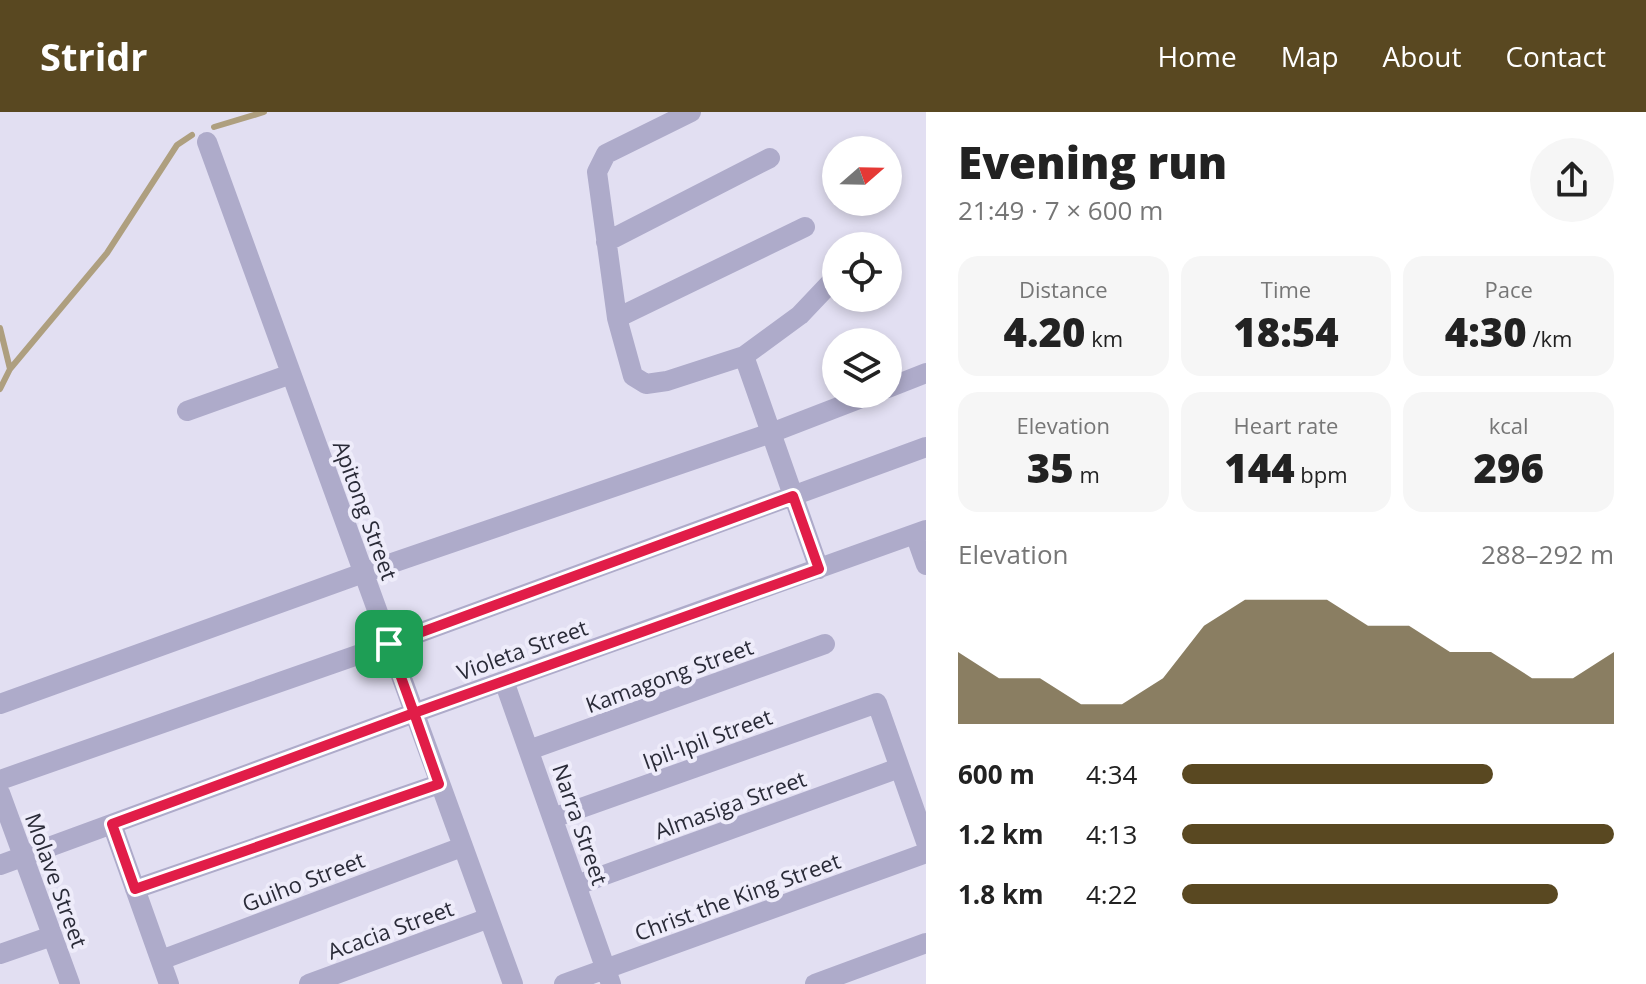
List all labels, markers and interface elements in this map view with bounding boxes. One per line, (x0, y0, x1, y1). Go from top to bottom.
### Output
text: Stridr (40, 30, 148, 82)
text: Home (1158, 37, 1237, 75)
text: Map (1281, 37, 1339, 75)
text: About (1383, 37, 1461, 75)
text: Contact (1505, 37, 1606, 75)
text: Evening run (958, 132, 1227, 192)
north arrow (822, 136, 902, 216)
map controls (822, 136, 902, 408)
button: share (1530, 138, 1614, 222)
text: 21:49 · 7 × 600 m (958, 192, 1163, 228)
button: locate (822, 232, 902, 312)
text: Distance (1019, 274, 1108, 304)
text: Time (1261, 274, 1311, 304)
text: Pace (1484, 274, 1533, 304)
text: 4.20 (1004, 304, 1085, 359)
text: 18:54 (1233, 304, 1339, 359)
text: 4:30 (1445, 304, 1527, 359)
text: km (1085, 323, 1123, 353)
text: /km (1527, 323, 1572, 353)
button: layers (822, 328, 902, 408)
text: Elevation (1017, 410, 1110, 440)
text: Heart rate (1234, 410, 1338, 440)
text: kcal (1489, 410, 1529, 440)
street label: Apitong Street (327, 436, 405, 584)
text: 35 (1027, 440, 1074, 495)
text: 144 (1224, 440, 1295, 495)
text: 296 (1474, 440, 1544, 495)
text: m (1074, 459, 1100, 489)
text: bpm (1295, 459, 1348, 489)
text: Elevation (958, 536, 1068, 572)
text: 288–292 m (1481, 536, 1614, 572)
pin (355, 610, 423, 678)
street label: Violeta Street (452, 611, 592, 687)
icon: arrive (367, 622, 411, 666)
street label: Kamagong Street (581, 631, 757, 719)
street label: Ipil-Ipil Street (638, 701, 776, 775)
text: 600 m (958, 756, 1035, 792)
text: 4:34 (1086, 756, 1137, 792)
street label: Narra Street (546, 759, 616, 889)
street label: Almasiga Street (650, 763, 810, 845)
street label: Molave Street (19, 808, 95, 952)
text: 1.2 km (958, 816, 1044, 852)
text: 4:13 (1086, 816, 1137, 852)
street label: Guiho Street (237, 844, 369, 918)
street label: Christ the King Street (630, 845, 844, 947)
text: 1.8 km (958, 876, 1044, 912)
text: 4:22 (1086, 876, 1137, 912)
street label: Acacia Street (323, 892, 457, 966)

